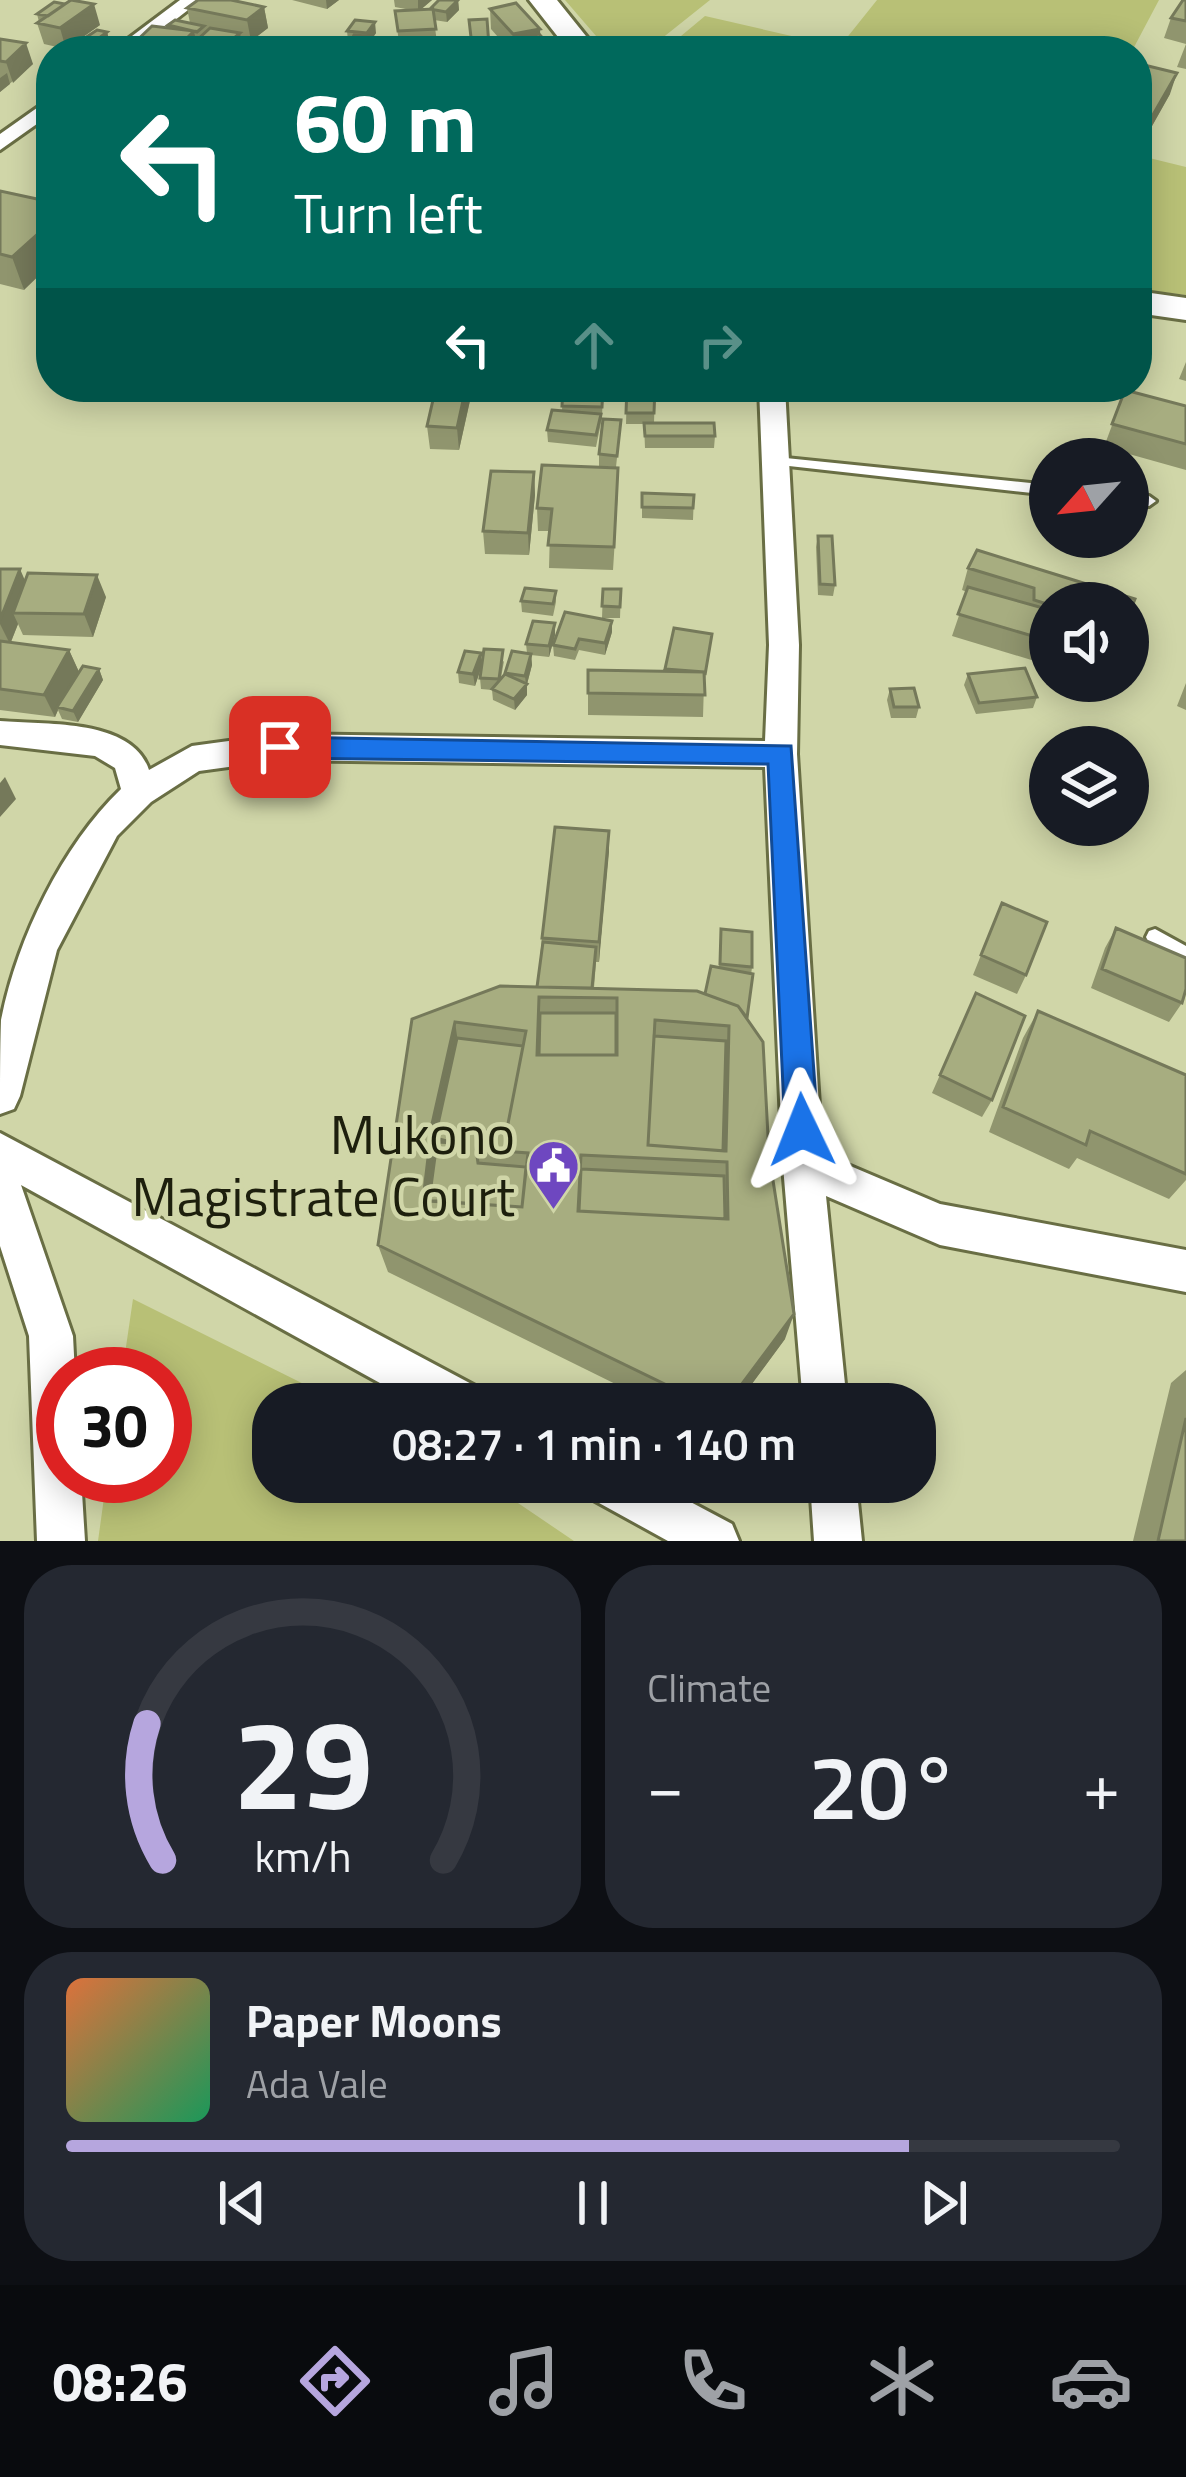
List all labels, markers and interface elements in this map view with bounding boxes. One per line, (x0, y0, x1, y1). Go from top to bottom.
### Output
text: 60 m (294, 57, 477, 185)
icon: left (96, 84, 252, 240)
text: Turn left (294, 172, 483, 254)
icon: left (435, 312, 501, 378)
icon: ahead (561, 312, 627, 378)
icon: right (687, 312, 753, 378)
north arrow (1029, 438, 1149, 558)
map controls (1029, 438, 1149, 846)
button: sound (1029, 582, 1149, 702)
pin (229, 696, 331, 798)
icon: arrive (247, 714, 313, 780)
button: layers (1029, 726, 1149, 846)
position arrow (739, 1067, 865, 1193)
place label: Mukono Magistrate Court (131, 1093, 515, 1237)
public building icon: Mukono Magistrate Court (526, 1137, 582, 1211)
speed limit sign: 30 (36, 1347, 192, 1503)
text: 08:27 · 1 min · 140 m (392, 1409, 796, 1477)
text: Climate (647, 1658, 771, 1717)
text: 29 (233, 1668, 372, 1857)
text: 20° (808, 1717, 959, 1854)
text: − (647, 1735, 684, 1836)
text: + (1083, 1735, 1120, 1836)
text: km/h (254, 1822, 351, 1888)
text: Paper Moons (246, 1986, 502, 2054)
text: Ada Vale (246, 2054, 388, 2113)
icon: previous (209, 2170, 275, 2236)
icon: pause (560, 2170, 626, 2236)
icon: next (911, 2170, 977, 2236)
icon: directions (293, 2339, 377, 2423)
icon: music (482, 2339, 566, 2423)
icon: phone (671, 2339, 755, 2423)
icon: climate (860, 2339, 944, 2423)
icon: car (1049, 2339, 1133, 2423)
text: 08:26 (53, 2340, 187, 2422)

